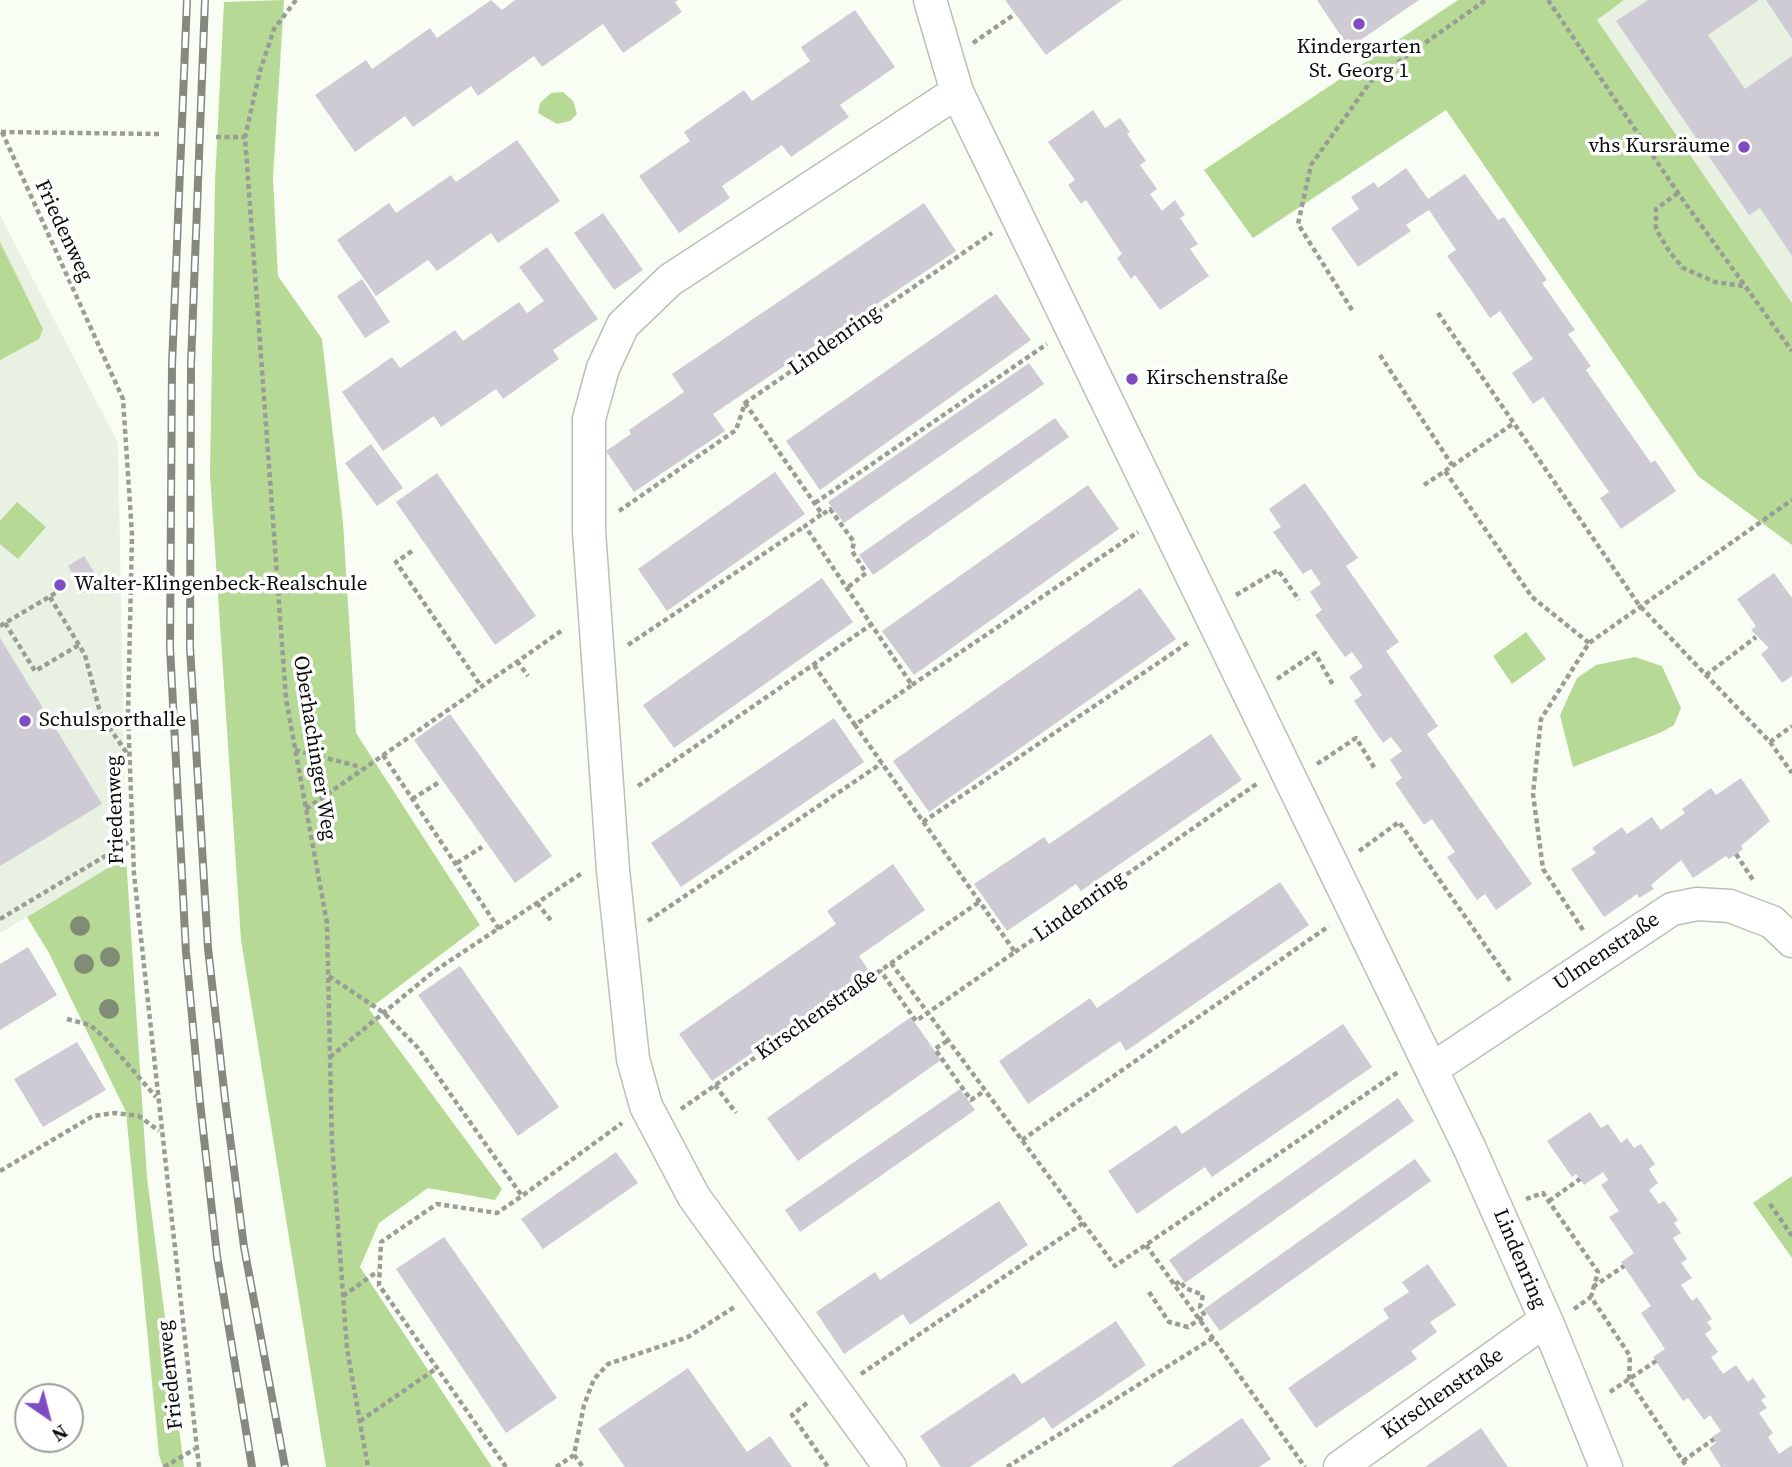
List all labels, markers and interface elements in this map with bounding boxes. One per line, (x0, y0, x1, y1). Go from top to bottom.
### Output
marker: Kindergarten St. Georg 1 (1351, 16, 1367, 32)
place label: Kindergarten St. Georg 1 (1297, 35, 1421, 85)
place label: vhs Kursräume (1588, 134, 1730, 160)
marker: vhs Kursräume (1736, 139, 1752, 155)
street label: Friedenweg (28, 176, 98, 286)
street label: Lindenring (785, 300, 885, 382)
place label: Kirschenstraße (1146, 366, 1289, 392)
marker: Kirschenstraße (1124, 371, 1140, 387)
place label: Walter-Klingenbeck-Realschule (74, 572, 368, 598)
marker: Walter-Klingenbeck-Realschule (52, 577, 68, 593)
street label: Oberhachinger Weg (287, 654, 341, 842)
place label: Schulsporthalle (39, 708, 186, 734)
marker: Schulsporthalle (17, 713, 33, 729)
street label: Friedenweg (101, 755, 131, 865)
street label: Lindenring (1030, 866, 1130, 948)
street label: Ulmenstraße (1549, 907, 1665, 997)
street label: Kirschenstraße (751, 964, 883, 1066)
street label: Lindenring (1487, 1205, 1551, 1313)
street label: Friedenweg (153, 1319, 189, 1431)
street label: Kirschenstraße (1377, 1343, 1509, 1445)
north arrow (14, 1383, 84, 1453)
text: N (47, 1419, 73, 1448)

